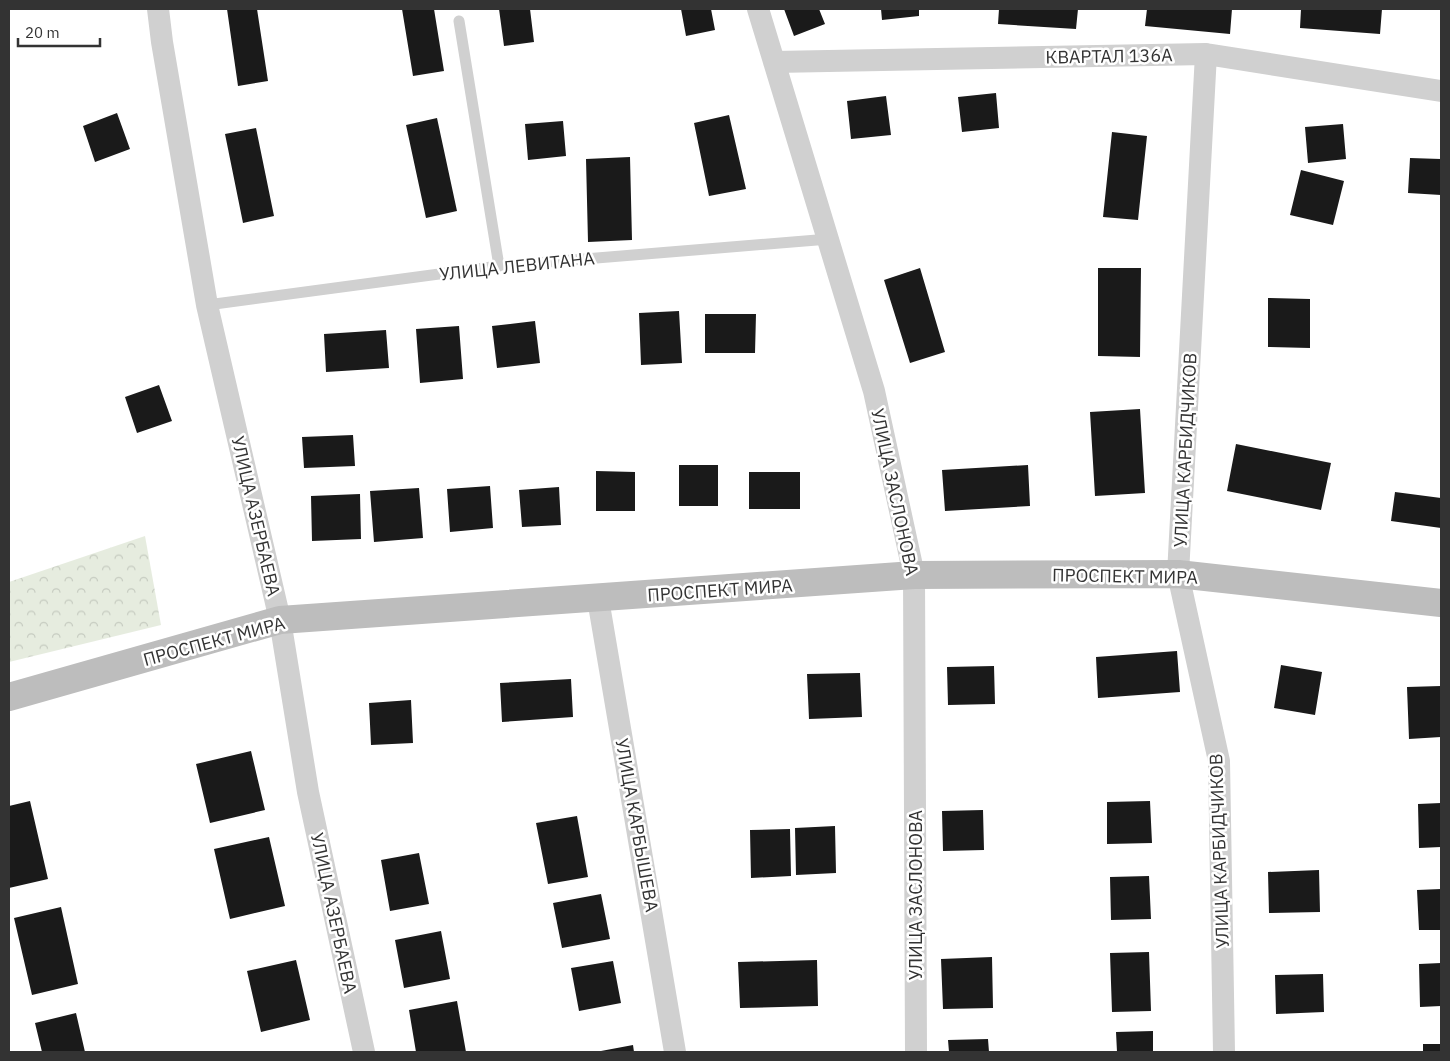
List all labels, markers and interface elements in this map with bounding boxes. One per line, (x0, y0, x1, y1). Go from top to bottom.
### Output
scale bar (18, 15, 100, 47)
text: 20 m (25, 23, 60, 42)
street label: КВАРТАЛ 136А (1045, 43, 1173, 69)
street label: УЛИЦА ЛЕВИТАНА (438, 246, 596, 286)
street label: УЛИЦА КАРБИДЧИКОВ (1168, 352, 1202, 548)
street label: УЛИЦА ЗАСЛОНОВА (866, 406, 924, 578)
street label: УЛИЦА АЗЕРБАЕВА (226, 434, 286, 599)
street label: ПРОСПЕКТ МИРА (1052, 563, 1199, 589)
street label: ПРОСПЕКТ МИРА (647, 573, 794, 607)
street label: ПРОСПЕКТ МИРА (141, 611, 288, 671)
street label: УЛИЦА КАРБЫШЕВА (610, 736, 664, 914)
street label: УЛИЦА КАРБИДЧИКОВ (1204, 753, 1234, 949)
street label: УЛИЦА ЗАСЛОНОВА (904, 809, 927, 980)
street label: УЛИЦА АЗЕРБАЕВА (306, 831, 362, 996)

